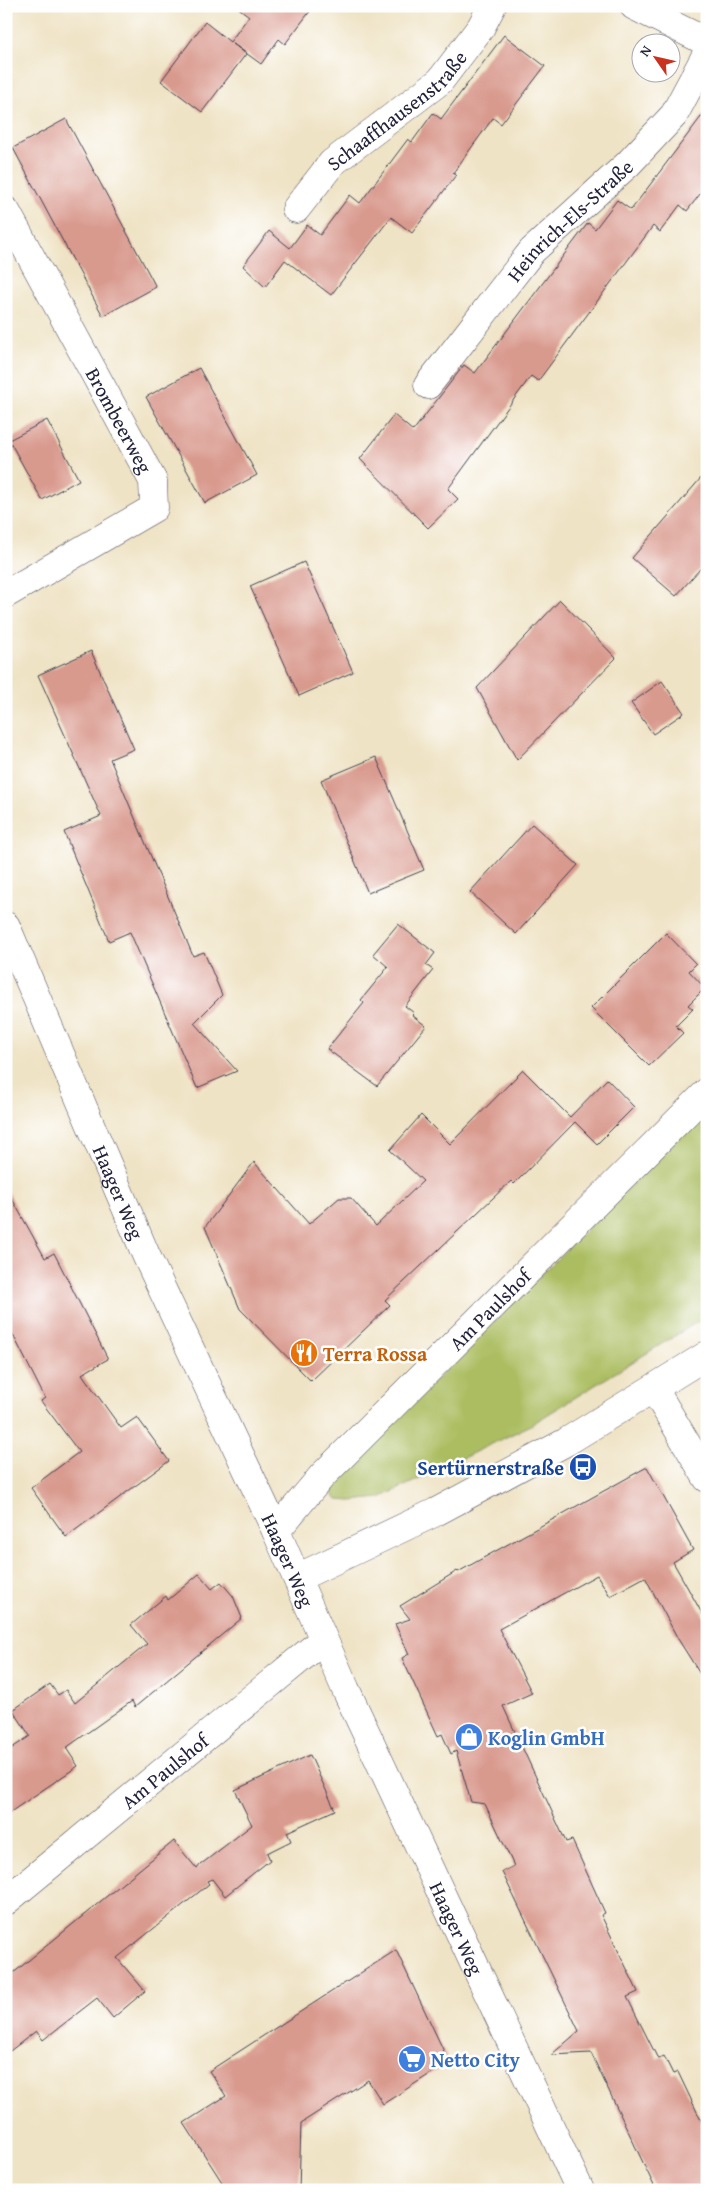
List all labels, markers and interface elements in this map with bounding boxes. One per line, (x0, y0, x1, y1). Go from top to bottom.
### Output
north arrow (630, 32, 680, 82)
text: N (634, 41, 656, 60)
street label: Schaaffhausenstraße (320, 44, 473, 177)
street label: Heinrich-Els-Straße (499, 152, 639, 287)
street label: Brombeerweg (79, 362, 160, 478)
street label: Haager Weg (86, 1140, 152, 1244)
street label: Am Paulshof (442, 1260, 539, 1357)
restaurant icon: Terra Rossa (289, 1338, 319, 1368)
place label: Terra Rossa (323, 1339, 428, 1368)
bus stop icon: Sertürnerstraße (568, 1452, 598, 1482)
place label: Sertürnerstraße (417, 1453, 564, 1482)
street label: Haager Weg (255, 1508, 322, 1611)
shop icon: Koglin GmbH (454, 1722, 484, 1752)
place label: Koglin GmbH (488, 1723, 605, 1752)
street label: Am Paulshof (114, 1724, 216, 1815)
street label: Haager Weg (423, 1877, 492, 1979)
supermarket icon: Netto City (397, 2044, 427, 2074)
place label: Netto City (431, 2045, 520, 2074)

